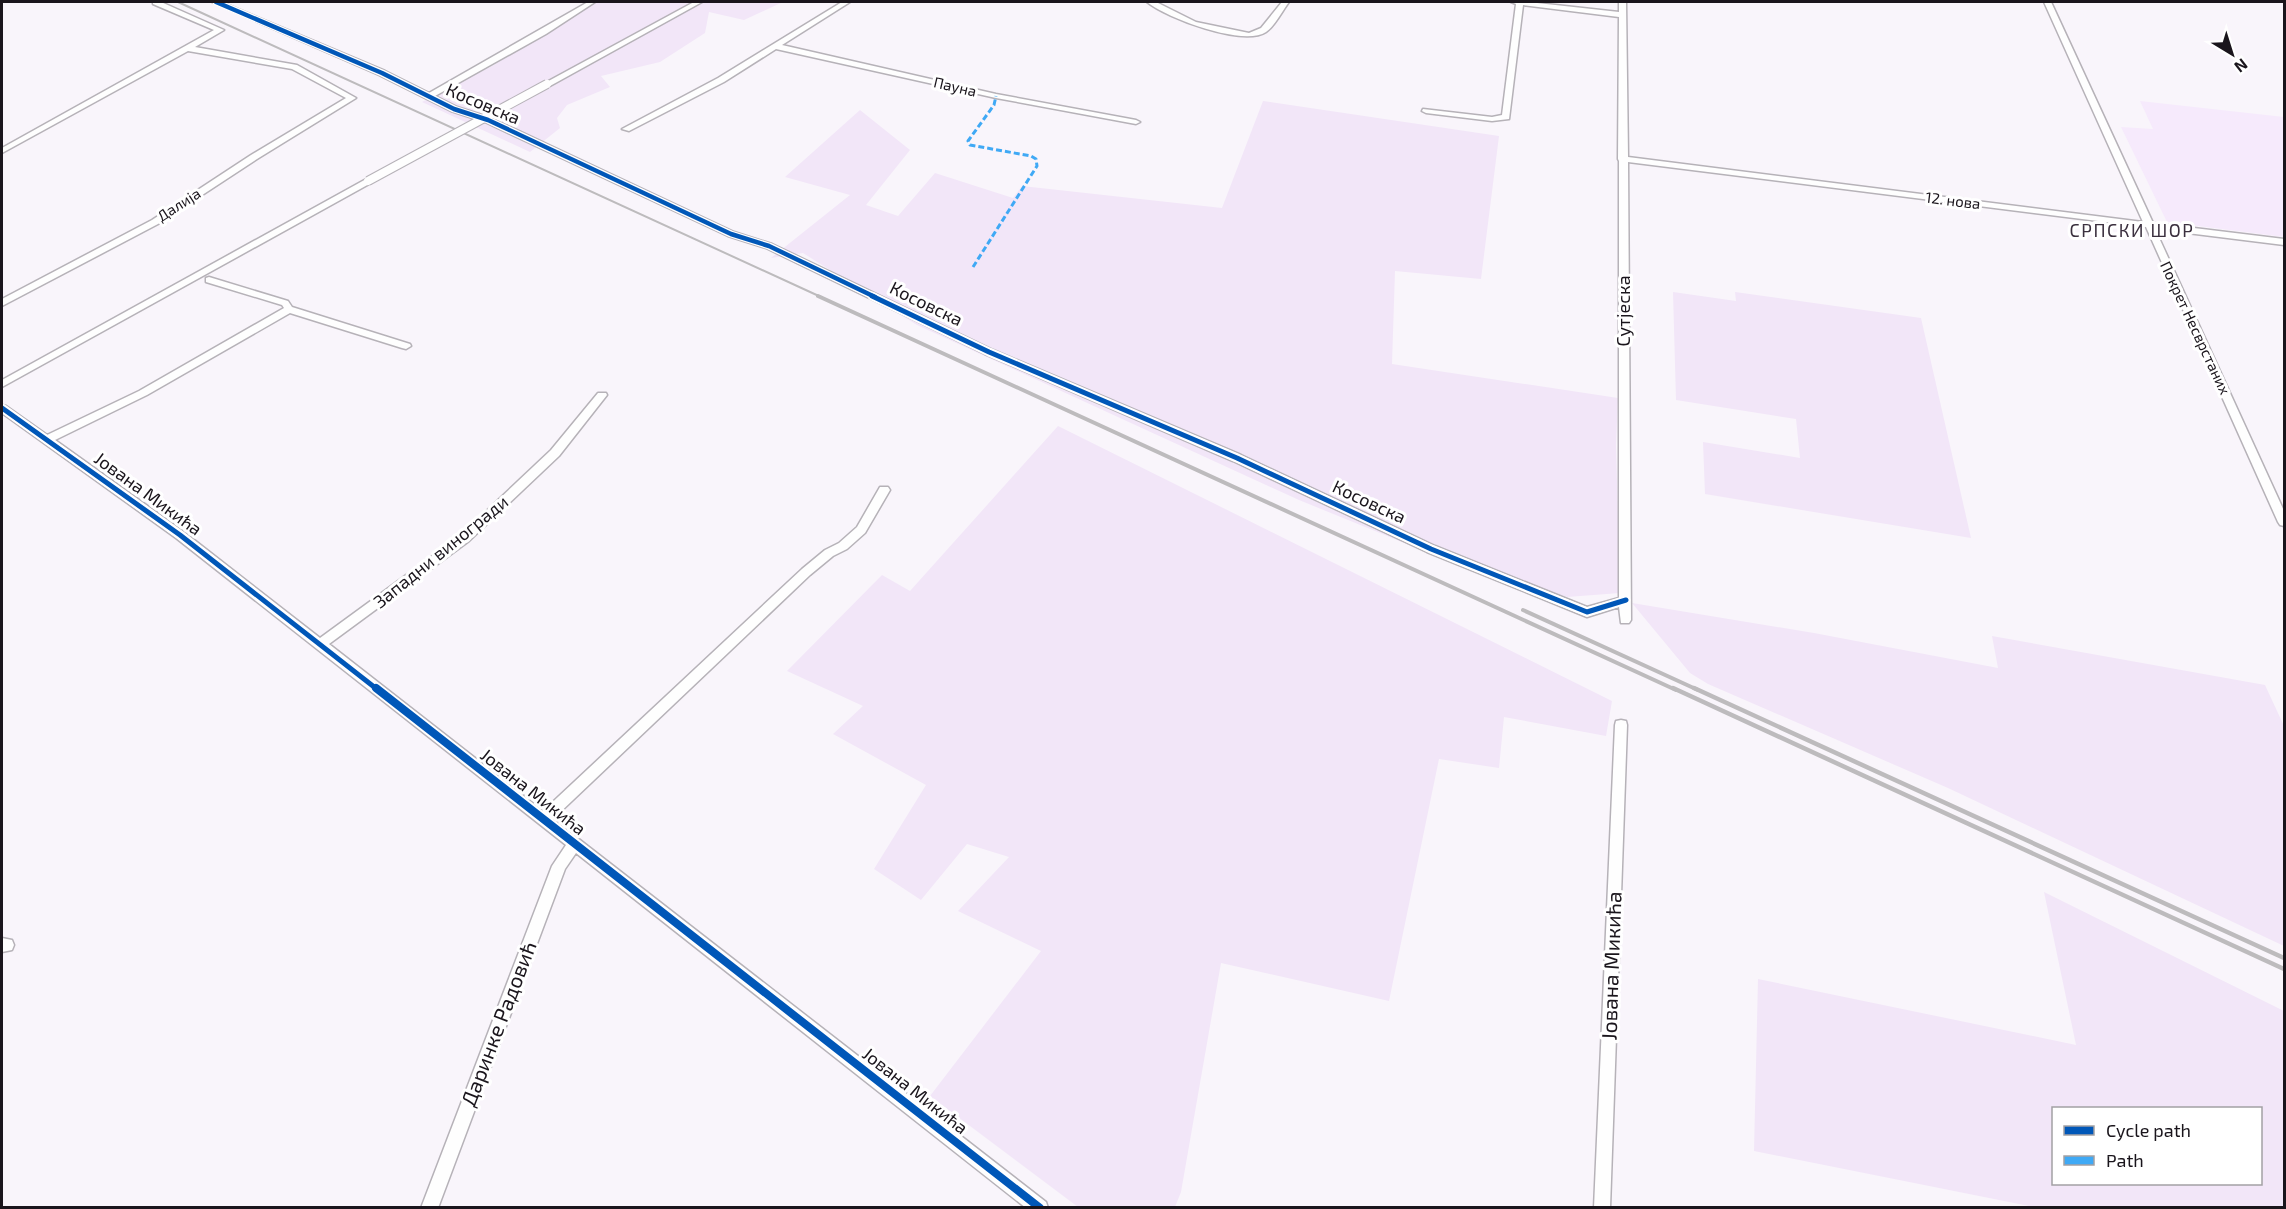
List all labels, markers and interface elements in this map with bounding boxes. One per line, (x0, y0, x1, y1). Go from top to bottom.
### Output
north arrow (2202, 24, 2262, 84)
text: N (2231, 55, 2252, 77)
street label: Пауна (932, 72, 978, 101)
street label: Косовска (443, 78, 524, 129)
street label: Далија (153, 184, 204, 226)
street label: 12. нова (1925, 188, 1982, 212)
district label: СРПСКИ ШОР (2070, 219, 2194, 241)
street label: Покрет Несврстаних (2157, 258, 2235, 397)
street label: Сутјеска (1612, 275, 1634, 347)
street label: Косовска (886, 276, 966, 330)
street label: Јована Микића (90, 447, 207, 540)
street label: Косовска (1329, 475, 1410, 528)
street label: Западни виногради (369, 490, 512, 612)
street label: Јована Микића (477, 743, 591, 839)
street label: Јована Микића (1595, 891, 1626, 1041)
street label: Даринке Радовић (455, 937, 541, 1109)
street label: Јована Микића (859, 1042, 973, 1138)
legend (2052, 1107, 2262, 1185)
text: Cycle path (2106, 1119, 2191, 1141)
text: Path (2106, 1149, 2144, 1171)

